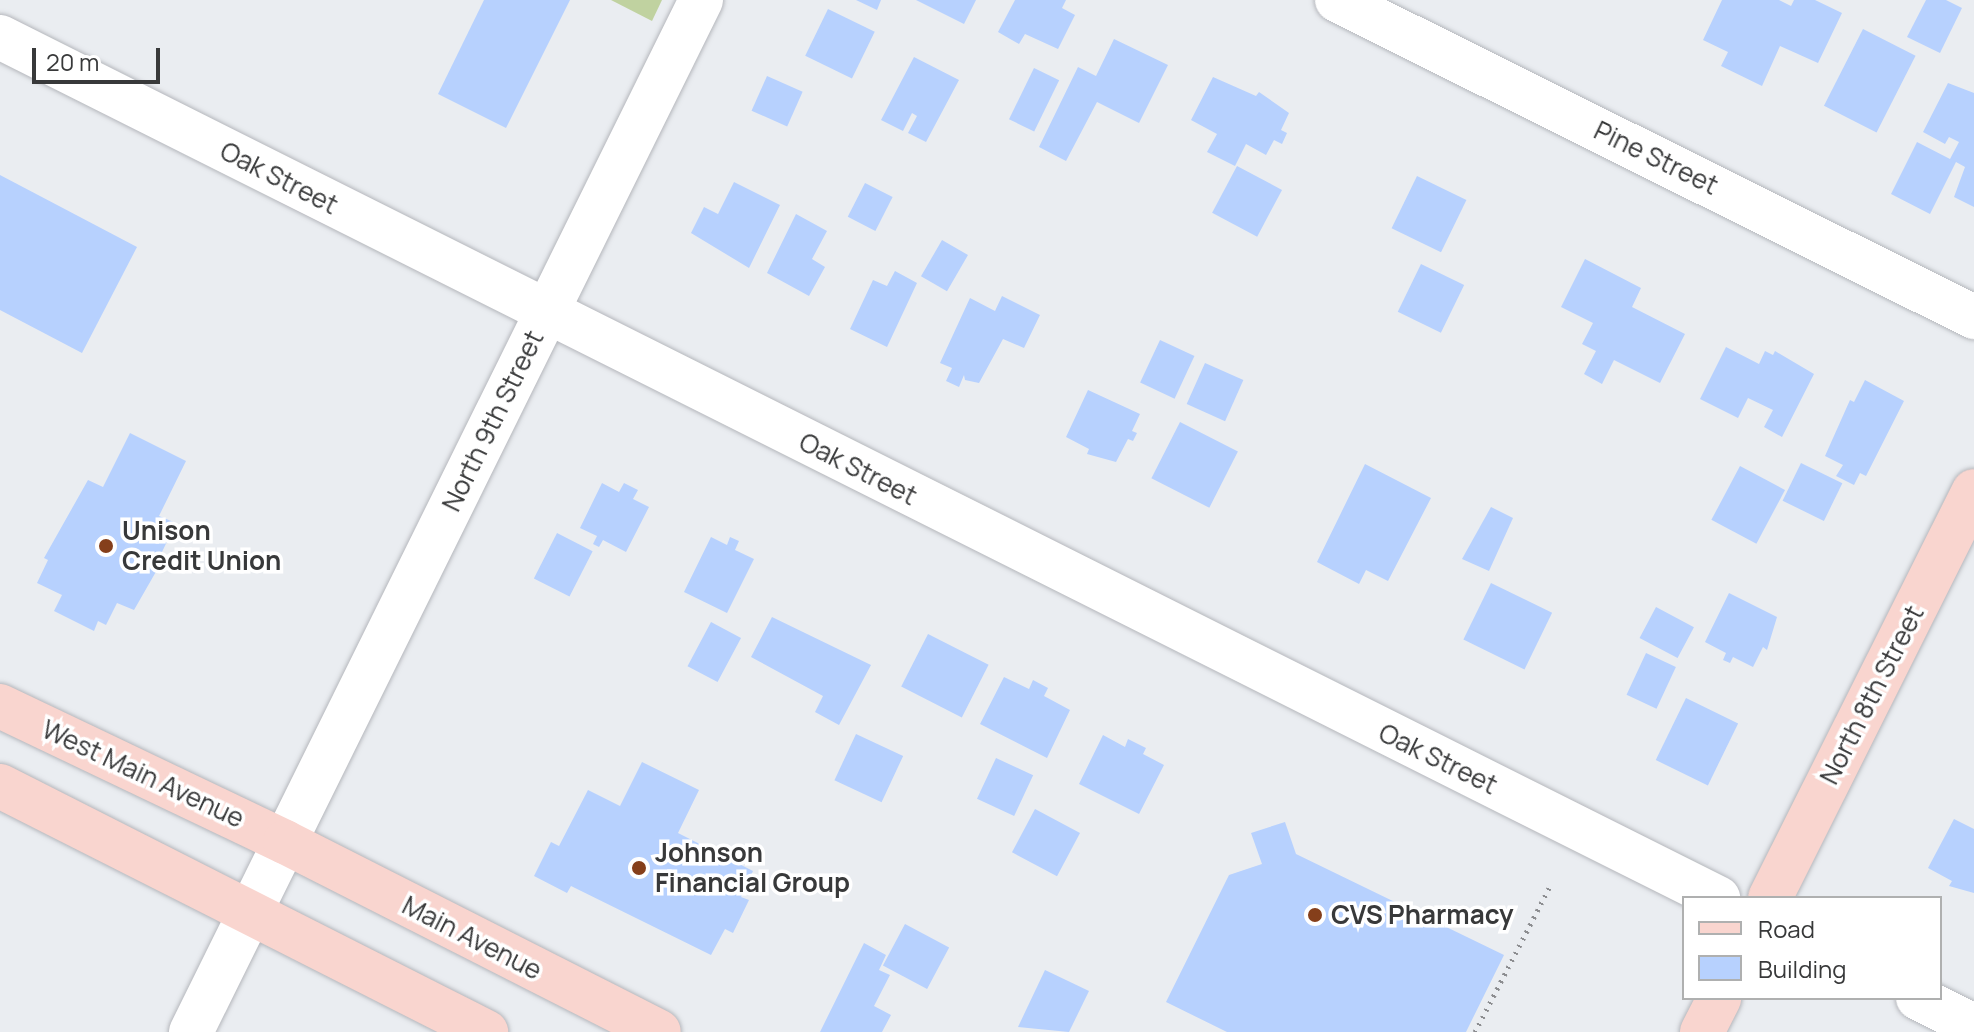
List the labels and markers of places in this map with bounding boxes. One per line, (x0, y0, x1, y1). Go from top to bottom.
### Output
place label: Unison Credit Union (122, 515, 281, 576)
marker: Unison Credit Union (97, 537, 115, 555)
place label: Johnson Financial Group (655, 837, 850, 898)
marker: Johnson Financial Group (630, 859, 648, 877)
place label: CVS Pharmacy (1331, 899, 1514, 931)
marker: CVS Pharmacy (1306, 906, 1324, 924)

